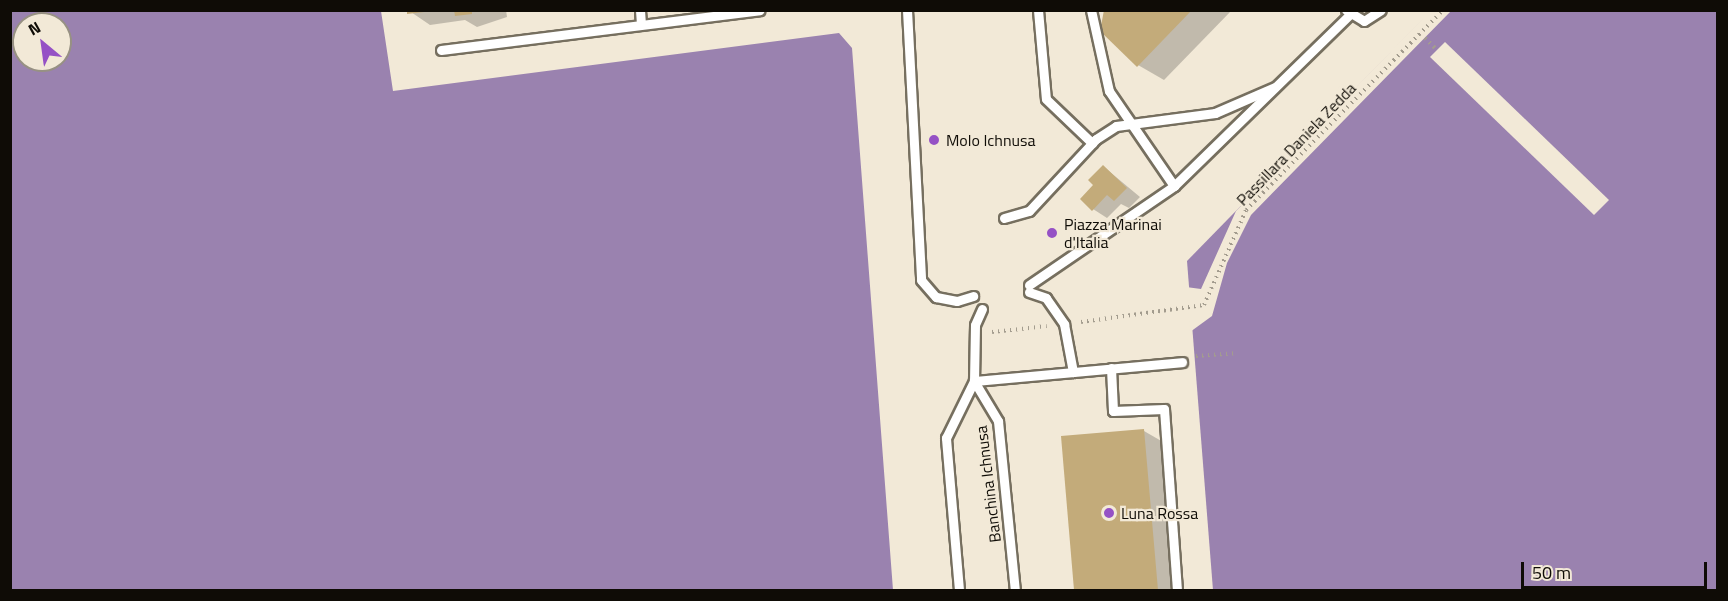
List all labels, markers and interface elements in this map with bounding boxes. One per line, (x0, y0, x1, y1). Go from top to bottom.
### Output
north arrow (12, 12, 72, 72)
text: N (24, 15, 45, 41)
street label: Passillara Daniela Zedda (1232, 79, 1360, 209)
place label: Molo Ichnusa (946, 130, 1035, 150)
marker: Molo Ichnusa (927, 133, 941, 147)
place label: Piazza Marinai d'Italia (1064, 214, 1162, 252)
marker: Piazza Marinai d'Italia (1045, 226, 1059, 240)
street label: Banchina Ichnusa (971, 424, 1005, 544)
place label: Luna Rossa (1121, 503, 1198, 523)
marker: Luna Rossa (1102, 506, 1116, 520)
scale bar (1524, 550, 1710, 588)
text: 50 m (1532, 559, 1571, 586)

